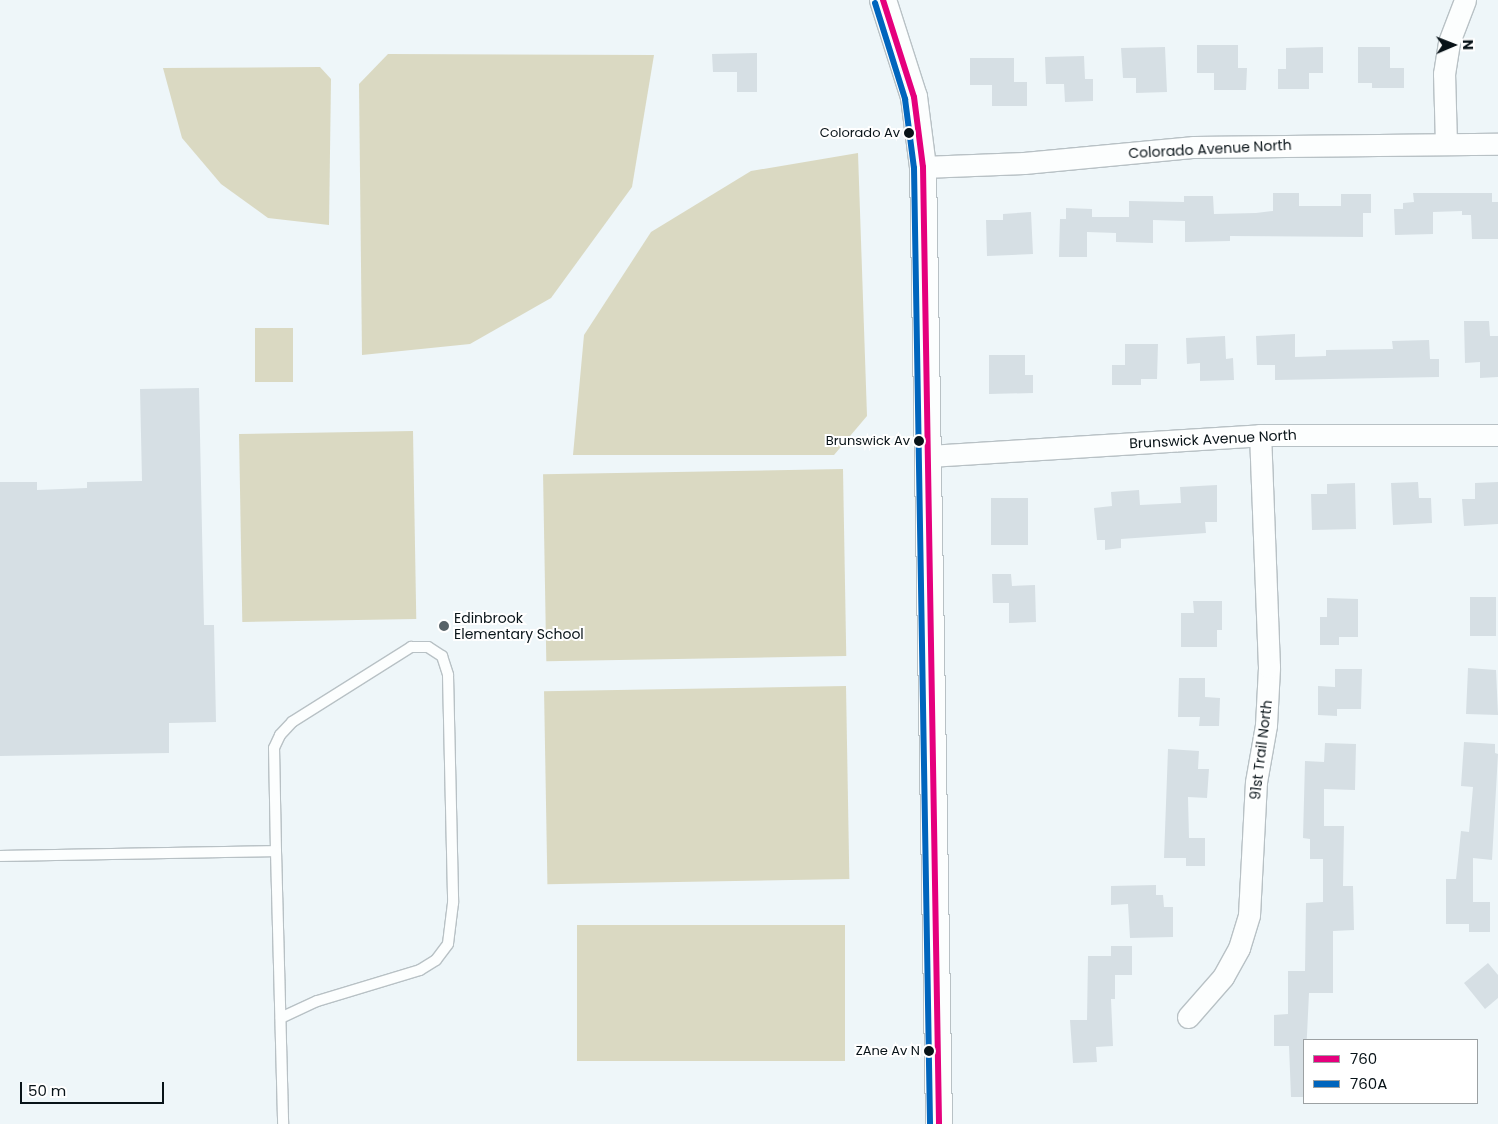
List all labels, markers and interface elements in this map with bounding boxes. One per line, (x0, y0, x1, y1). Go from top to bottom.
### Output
north arrow (1428, 20, 1478, 70)
text: N (1458, 39, 1478, 50)
place label: Colorado Av (820, 125, 900, 141)
marker: Colorado Av (904, 128, 914, 138)
street label: Colorado Avenue North (1128, 136, 1292, 162)
street label: Brunswick Avenue North (1129, 426, 1297, 452)
place label: Brunswick Av (826, 433, 910, 449)
marker: Brunswick Av (914, 436, 924, 446)
place label: Edinbrook Elementary School (454, 610, 584, 642)
marker: Edinbrook Elementary School (438, 620, 450, 632)
street label: 91st Trail North (1247, 699, 1275, 801)
legend (1303, 1039, 1478, 1104)
place label: ZAne Av N (856, 1043, 920, 1059)
marker: ZAne Av N (924, 1046, 934, 1056)
text: 760 (1350, 1048, 1377, 1069)
scale bar (22, 1072, 166, 1104)
text: 760A (1350, 1073, 1387, 1094)
text: 50 m (28, 1080, 66, 1101)

